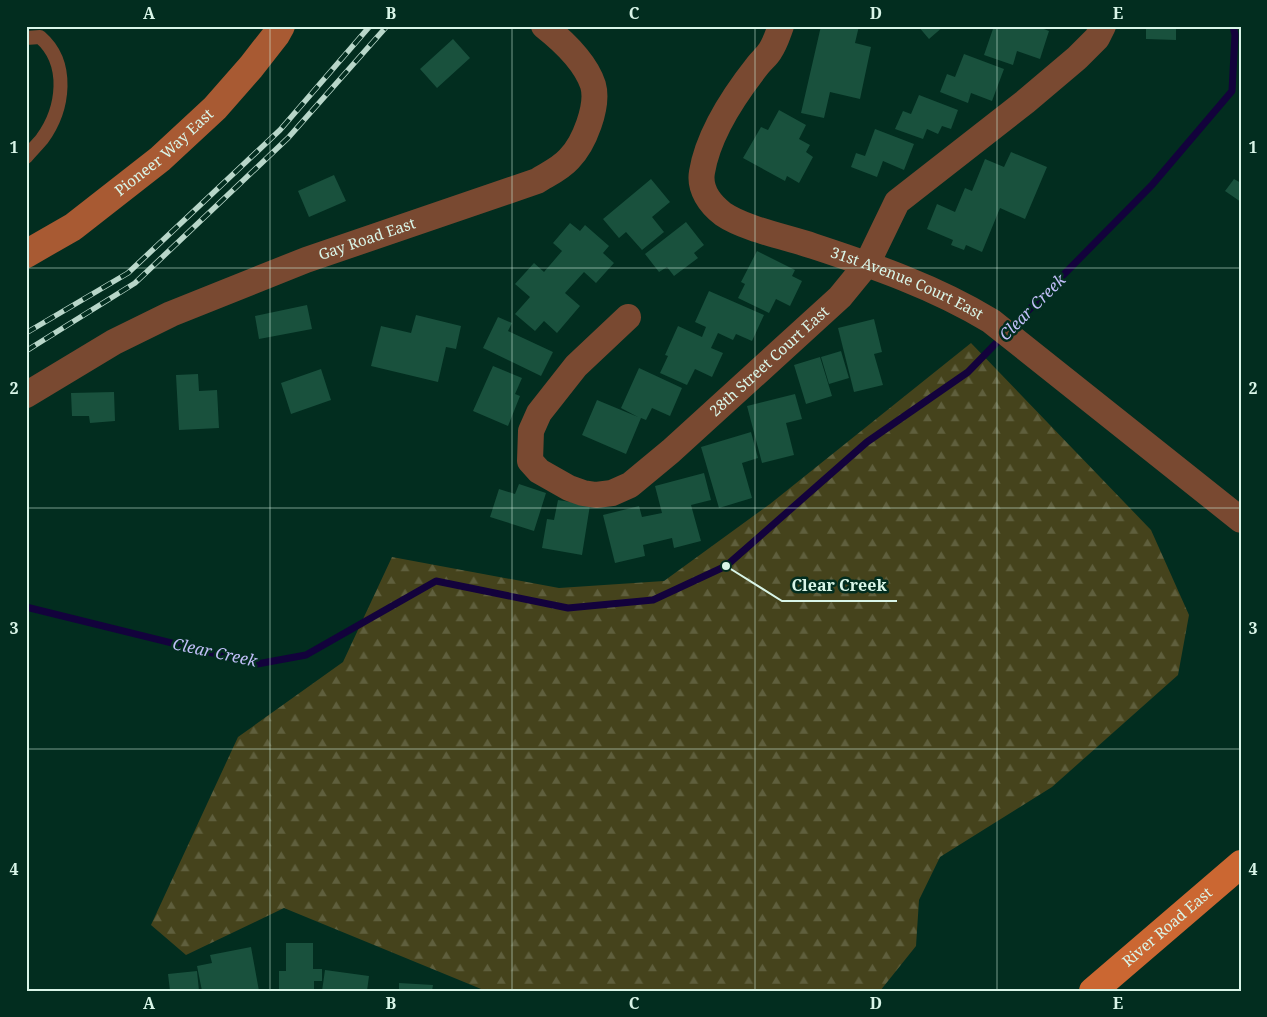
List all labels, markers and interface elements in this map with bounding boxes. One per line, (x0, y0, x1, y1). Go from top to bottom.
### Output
text: A (143, 2, 156, 24)
text: B (386, 2, 397, 24)
text: C (629, 2, 640, 24)
text: D (870, 2, 882, 24)
text: E (1113, 2, 1123, 24)
street label: Pioneer Way East (110, 104, 217, 200)
text: 1 (9, 136, 19, 158)
text: 1 (1248, 136, 1258, 158)
street label: Gay Road East (315, 212, 418, 264)
street label: 31st Avenue Court East (828, 242, 987, 323)
water label: Clear Creek (994, 268, 1071, 345)
street label: 28th Street Court East (705, 301, 833, 420)
text: 2 (9, 377, 19, 399)
text: 2 (1248, 377, 1258, 399)
callout: Clear Creek (782, 570, 897, 601)
text: Clear Creek (791, 574, 887, 596)
text: 3 (9, 617, 19, 639)
text: 3 (1248, 617, 1258, 639)
water label: Clear Creek (171, 632, 260, 672)
text: 4 (9, 858, 19, 880)
text: 4 (1248, 858, 1258, 880)
street label: River Road East (1118, 882, 1216, 971)
text: A (143, 992, 156, 1014)
text: B (386, 992, 397, 1014)
text: C (629, 992, 640, 1014)
text: D (870, 992, 882, 1014)
text: E (1113, 992, 1123, 1014)

